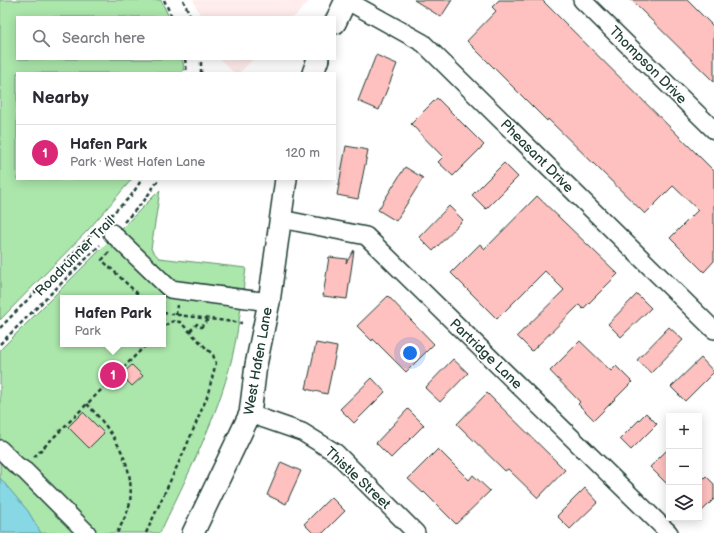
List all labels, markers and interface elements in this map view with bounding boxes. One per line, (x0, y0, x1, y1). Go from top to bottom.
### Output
search box (16, 16, 336, 60)
street label: Thompson Drive (606, 23, 690, 107)
icon: search (30, 27, 52, 49)
text: Search here (62, 29, 145, 48)
text: Nearby (32, 88, 89, 108)
street label: Pheasant Drive (497, 116, 577, 196)
text: Hafen Park (70, 135, 147, 154)
text: 1 (42, 145, 48, 161)
text: 120 m (285, 145, 320, 161)
text: Park · West Hafen Lane (70, 154, 205, 170)
street label: Roadrunner Trail (32, 213, 118, 299)
popup (60, 295, 166, 347)
text: Hafen Park (74, 304, 152, 323)
street label: West Hafen Lane (240, 306, 276, 416)
street label: Partridge Lane (446, 315, 526, 393)
text: Park (74, 323, 101, 339)
your location (400, 343, 420, 363)
pin: 1 (100, 360, 126, 390)
map controls (666, 413, 702, 521)
button: + (666, 413, 702, 449)
street label: Thistle Street (322, 443, 395, 513)
button: − (666, 449, 702, 485)
button: layers (666, 485, 702, 521)

